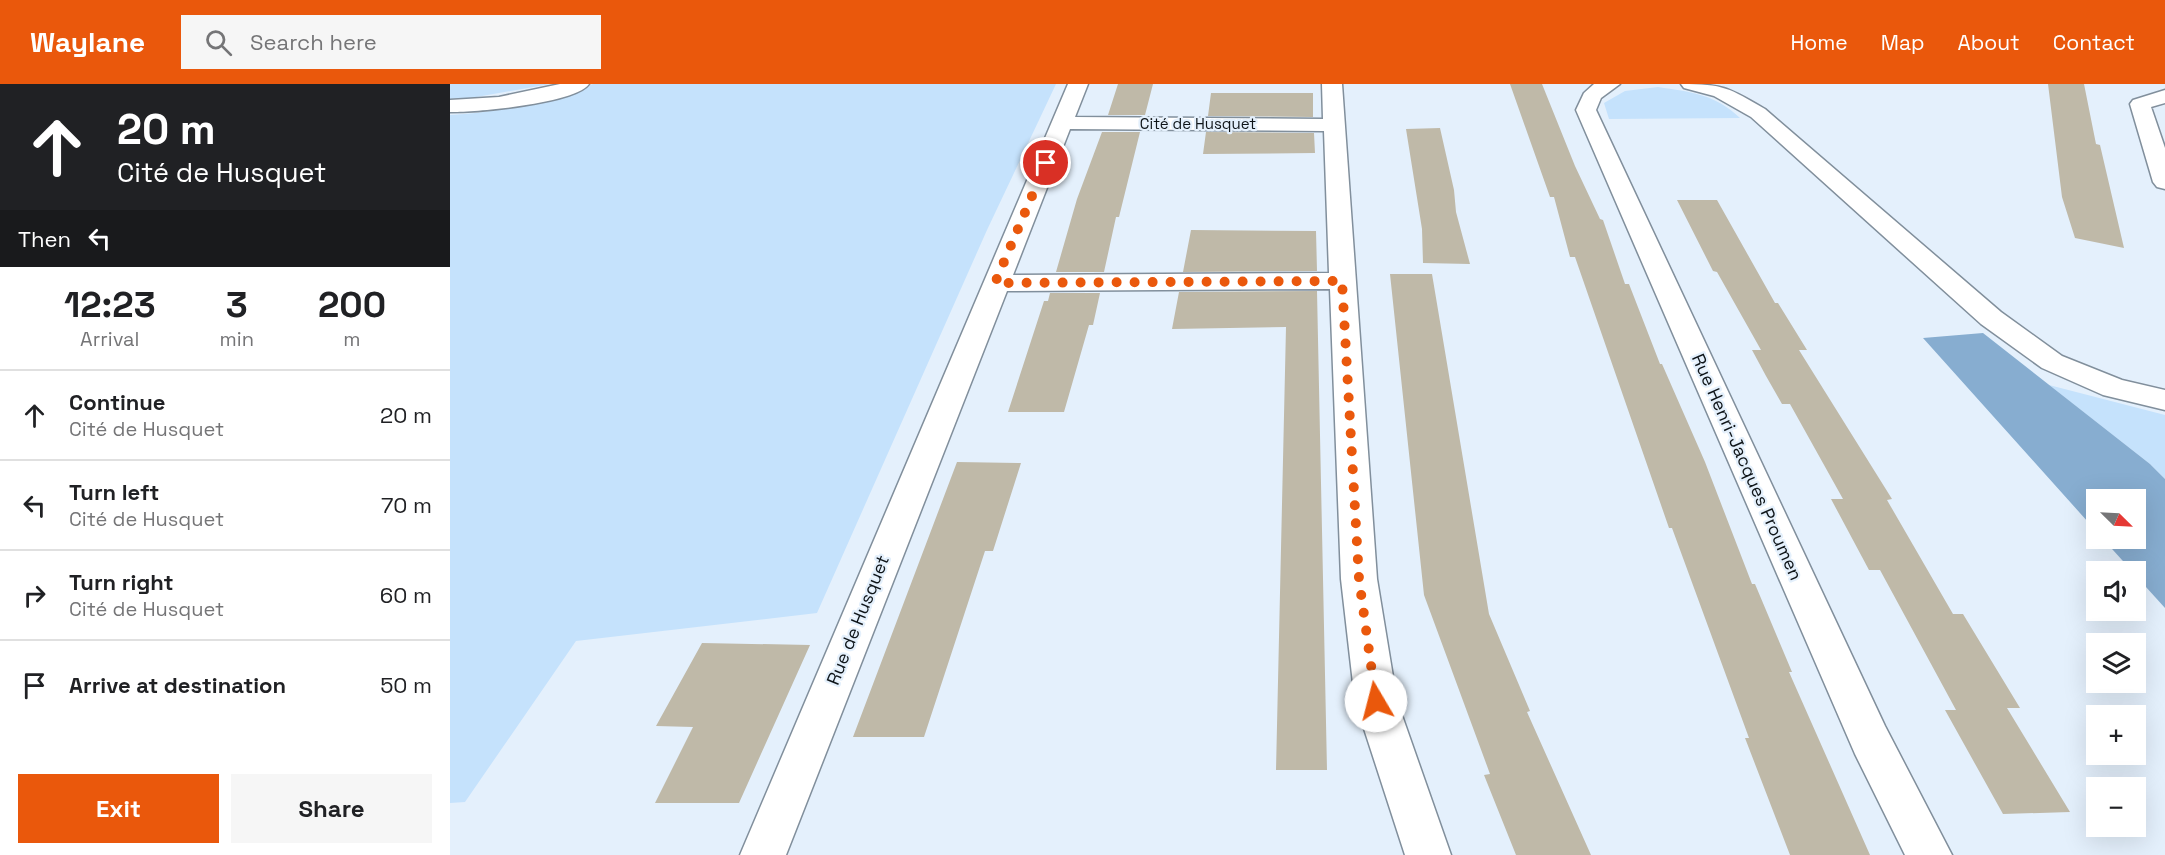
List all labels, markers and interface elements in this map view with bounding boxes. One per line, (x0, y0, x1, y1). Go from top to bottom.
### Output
search box (181, 15, 601, 69)
text: Waylane (30, 24, 145, 60)
icon: search (202, 26, 235, 59)
text: Search here (250, 28, 377, 56)
text: Home (1790, 29, 1848, 56)
text: Map (1881, 29, 1925, 56)
text: About (1958, 29, 2020, 56)
text: Contact (2053, 29, 2135, 56)
text: 20 m (117, 103, 216, 156)
icon: ahead (18, 108, 96, 186)
street label: Cité de Husquet (1140, 114, 1256, 133)
pin (1020, 137, 1071, 188)
icon: arrive (1029, 146, 1062, 179)
text: Cité de Husquet (117, 155, 326, 190)
icon: left (83, 222, 116, 255)
text: Then (18, 225, 71, 253)
text: 12:23 (64, 282, 156, 328)
text: 3 (226, 282, 248, 328)
text: 200 (318, 282, 386, 328)
text: Arrival (80, 326, 140, 352)
text: min (220, 326, 254, 352)
text: m (343, 326, 361, 352)
street label: Rue Henri-Jacques Proumen (1687, 350, 1808, 584)
text: Continue (69, 388, 165, 416)
icon: ahead (18, 399, 51, 432)
text: 20 m (380, 401, 432, 429)
text: Cité de Husquet (69, 416, 224, 442)
text: Turn left (69, 478, 159, 506)
icon: left (18, 489, 51, 522)
north arrow (2086, 489, 2146, 549)
map controls (2086, 489, 2146, 837)
text: 70 m (381, 491, 432, 519)
text: Cité de Husquet (69, 506, 224, 532)
street label: Rue de Husquet (821, 552, 894, 688)
button: sound (2086, 561, 2146, 621)
text: Turn right (69, 568, 174, 596)
icon: right (18, 579, 51, 612)
text: 60 m (380, 581, 432, 609)
text: Cité de Husquet (69, 596, 224, 622)
button: layers (2086, 633, 2146, 693)
icon: arrive (18, 669, 51, 702)
position arrow (1344, 669, 1408, 733)
text: Arrive at destination (69, 671, 286, 699)
text: 50 m (380, 671, 432, 699)
button: + (2086, 705, 2146, 765)
button: Exit (18, 774, 219, 843)
button: Share (231, 774, 432, 843)
button: − (2086, 777, 2146, 837)

